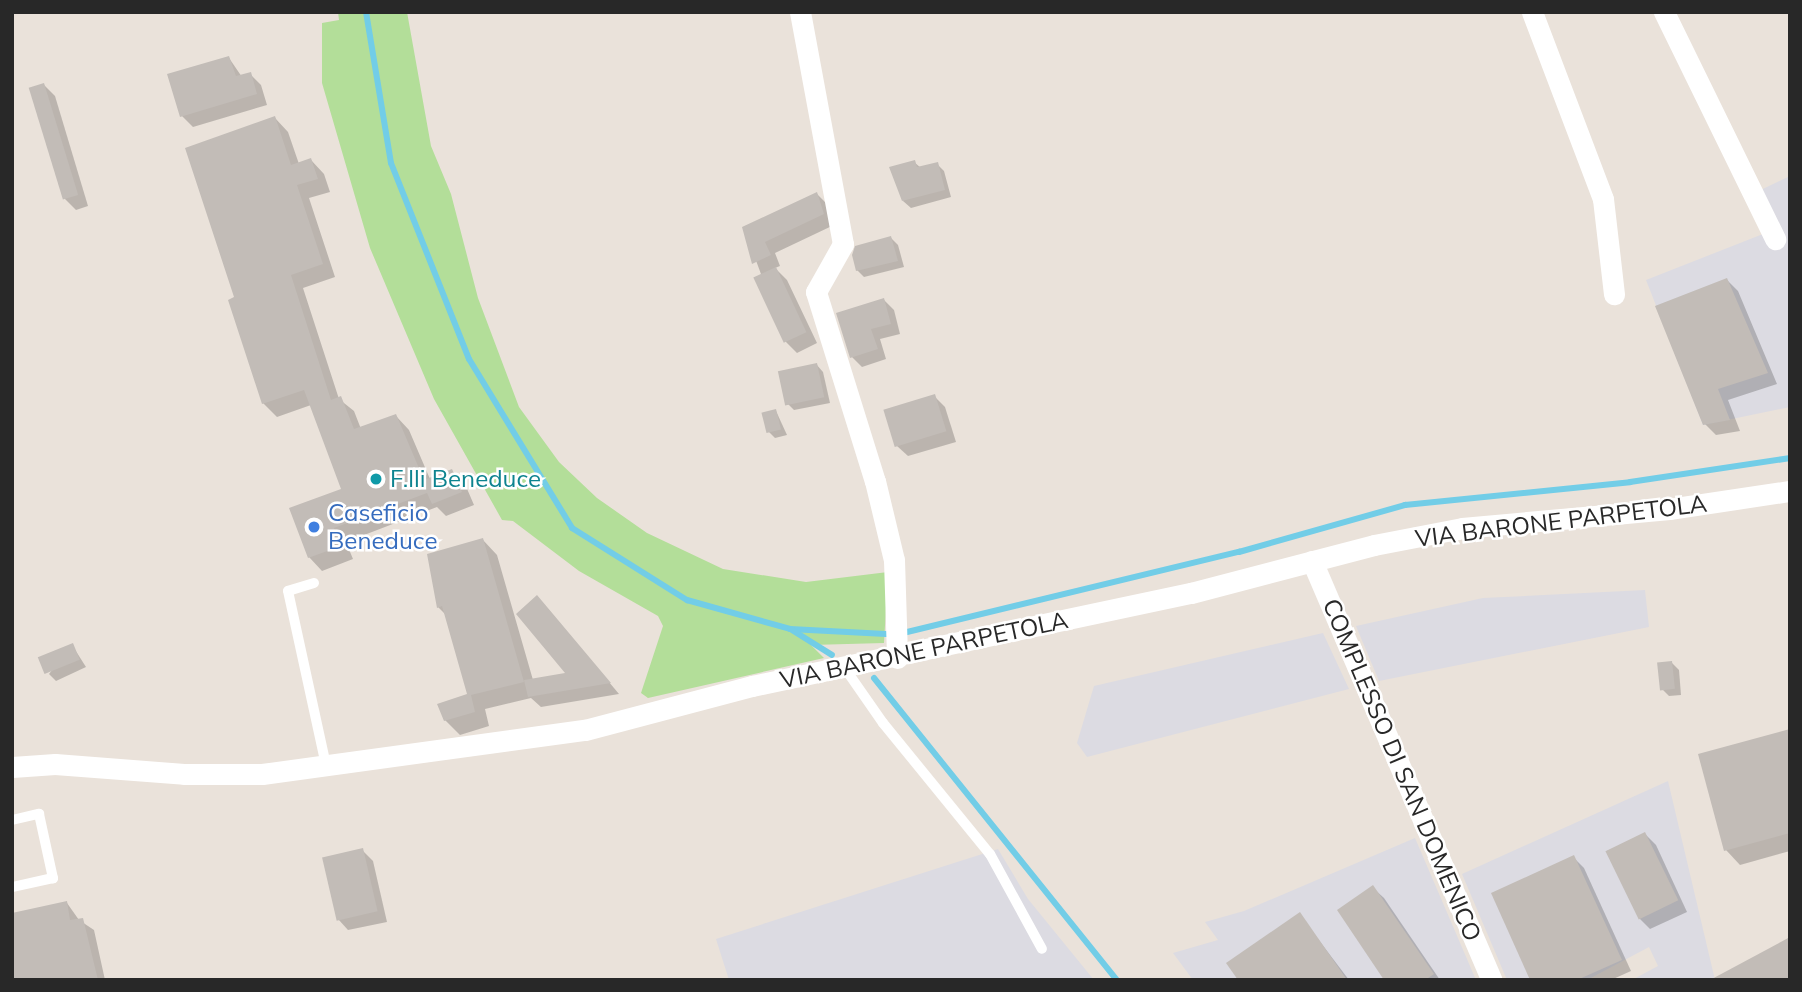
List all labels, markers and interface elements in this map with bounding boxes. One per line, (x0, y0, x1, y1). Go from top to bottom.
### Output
place label: F.lli Beneduce (390, 465, 541, 493)
marker: F.lli Beneduce (368, 471, 384, 487)
street label: VIA BARONE PARPETOLA (1413, 489, 1709, 553)
place label: Caseficio Beneduce (328, 499, 437, 555)
marker: Caseficio Beneduce (306, 519, 322, 535)
street label: COMPLESSO DI SAN DOMENICO (1317, 594, 1487, 946)
street label: VIA BARONE PARPETOLA (777, 605, 1071, 695)

